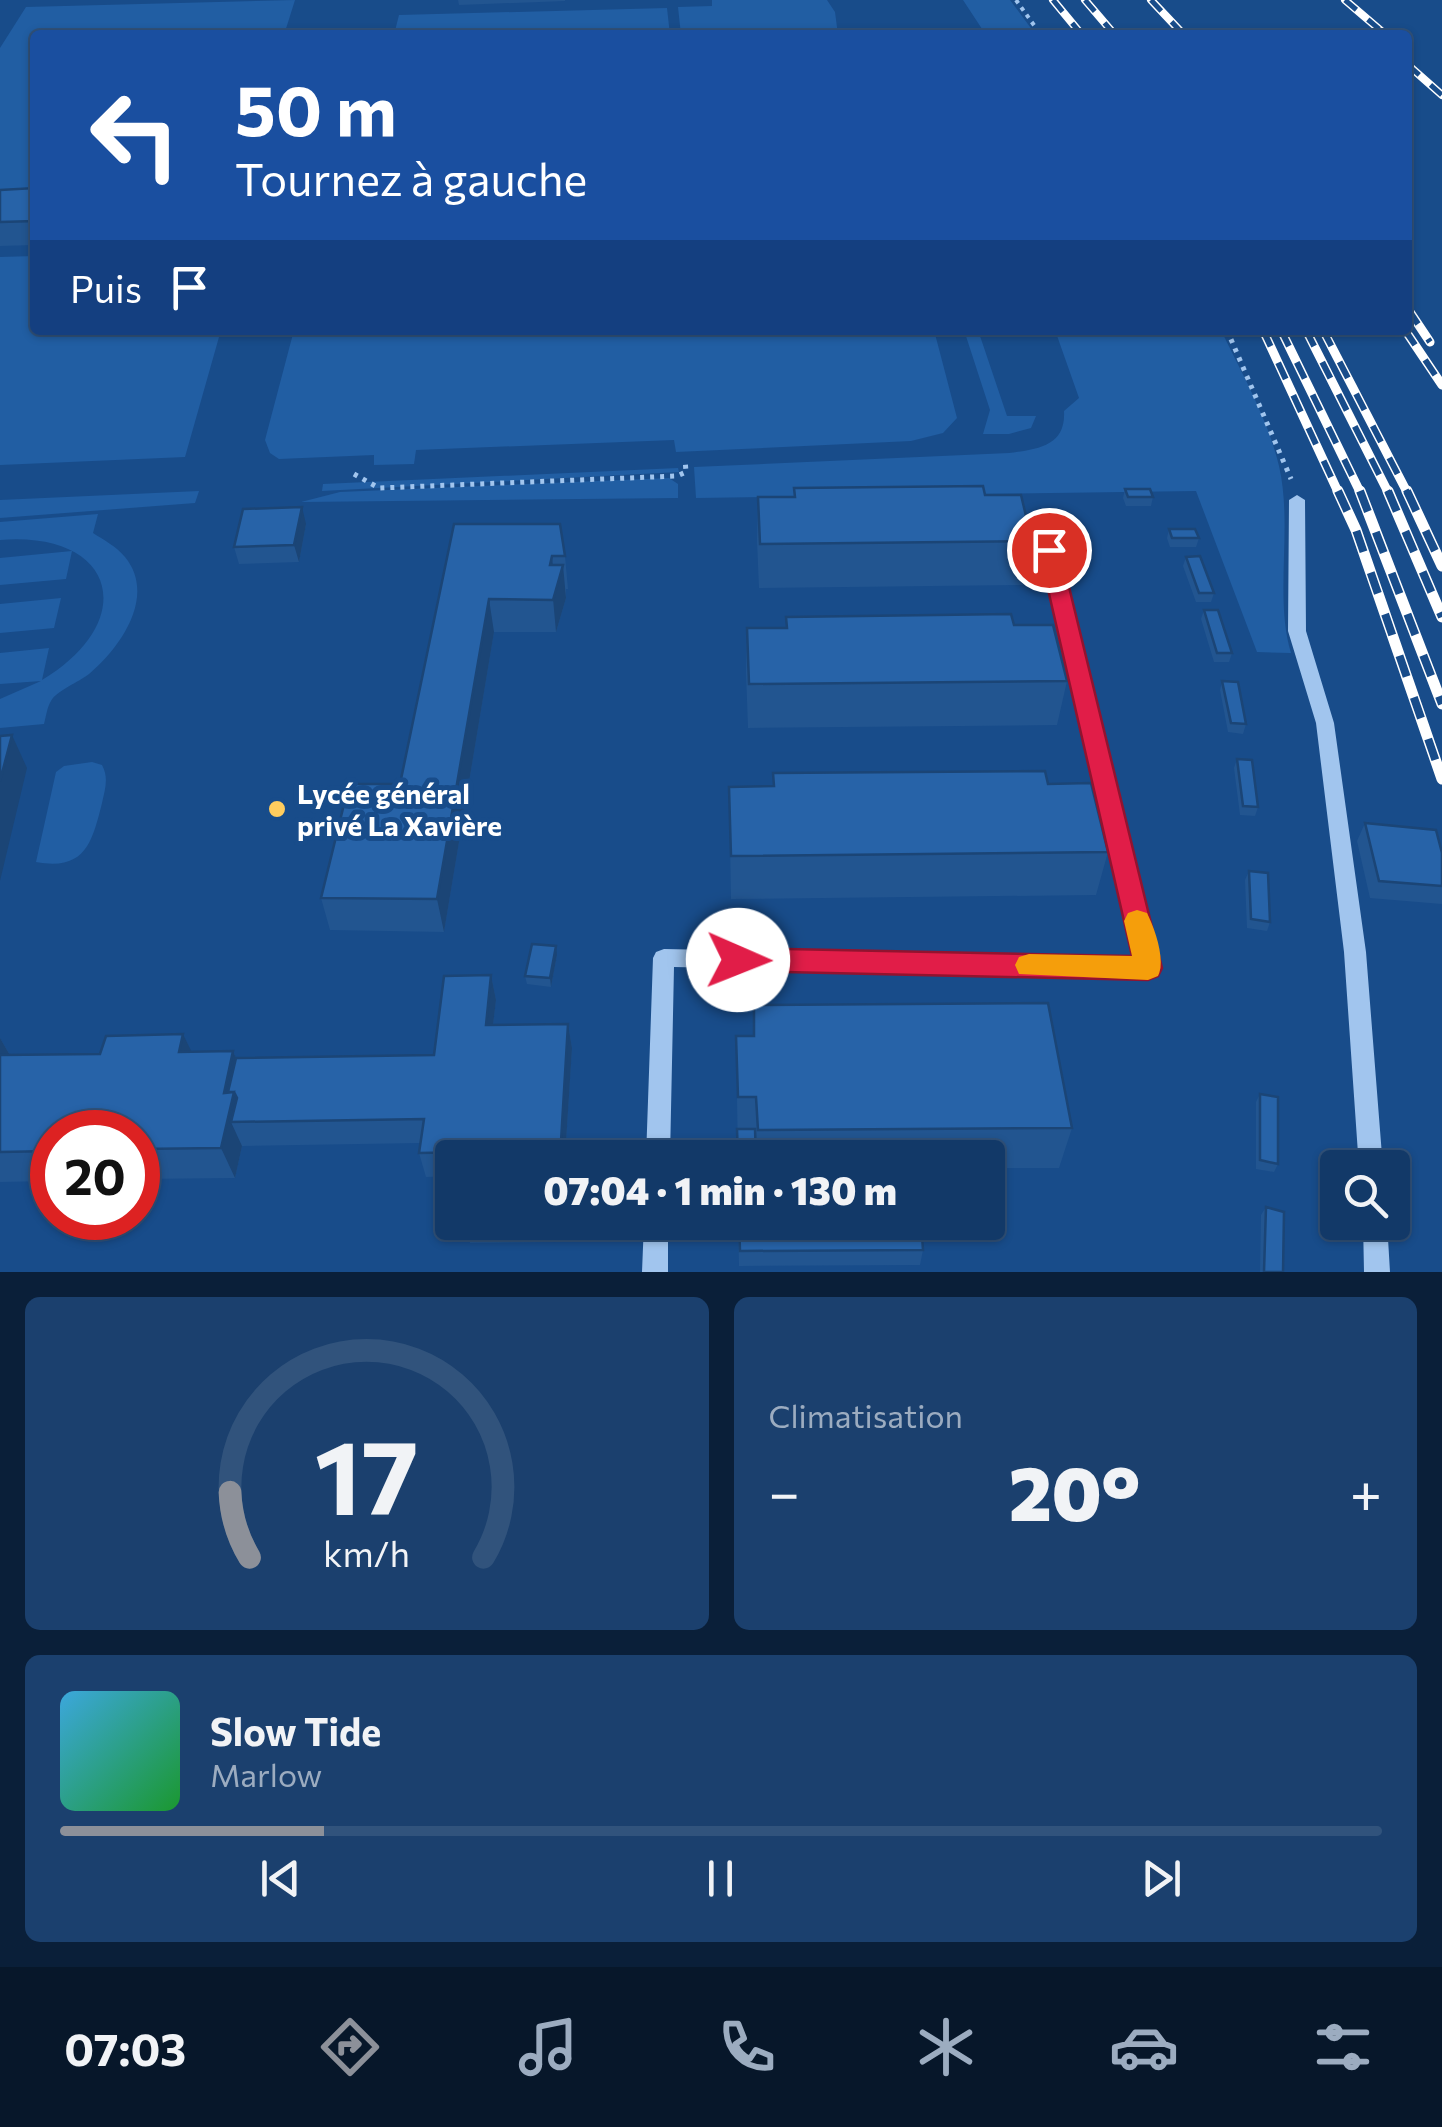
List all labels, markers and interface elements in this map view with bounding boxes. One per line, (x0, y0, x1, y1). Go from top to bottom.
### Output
text: 50 m (235, 65, 397, 150)
icon: left (70, 70, 200, 200)
text: Tournez à gauche (235, 150, 587, 205)
icon: arrive (162, 260, 217, 315)
text: Puis (70, 264, 142, 311)
pin (1007, 508, 1092, 593)
icon: arrive (1022, 523, 1077, 578)
place label: Lycée général privé La Xavière (297, 776, 502, 842)
marker: Lycée général privé La Xavière (266, 798, 288, 820)
position arrow (686, 908, 790, 1012)
speed limit sign: 20 (30, 1110, 160, 1240)
map controls (1320, 1150, 1410, 1240)
button: search (1320, 1150, 1410, 1240)
text: 07:04 · 1 min · 130 m (543, 1166, 897, 1213)
text: Climatisation (769, 1395, 963, 1435)
text: 17 (315, 1409, 419, 1536)
text: 20° (1009, 1445, 1141, 1536)
text: − (769, 1457, 800, 1524)
text: + (1350, 1457, 1382, 1524)
text: km/h (323, 1531, 410, 1574)
text: Slow Tide (210, 1707, 381, 1754)
text: Marlow (210, 1754, 322, 1794)
icon: previous (253, 1851, 308, 1906)
icon: pause (693, 1851, 748, 1906)
icon: next (1134, 1851, 1189, 1906)
icon: directions (315, 2012, 385, 2082)
icon: music (513, 2012, 583, 2082)
icon: phone (712, 2012, 782, 2082)
icon: climate (911, 2012, 981, 2082)
icon: car (1109, 2012, 1179, 2082)
icon: filters (1308, 2012, 1378, 2082)
text: 07:03 (64, 2020, 186, 2075)

